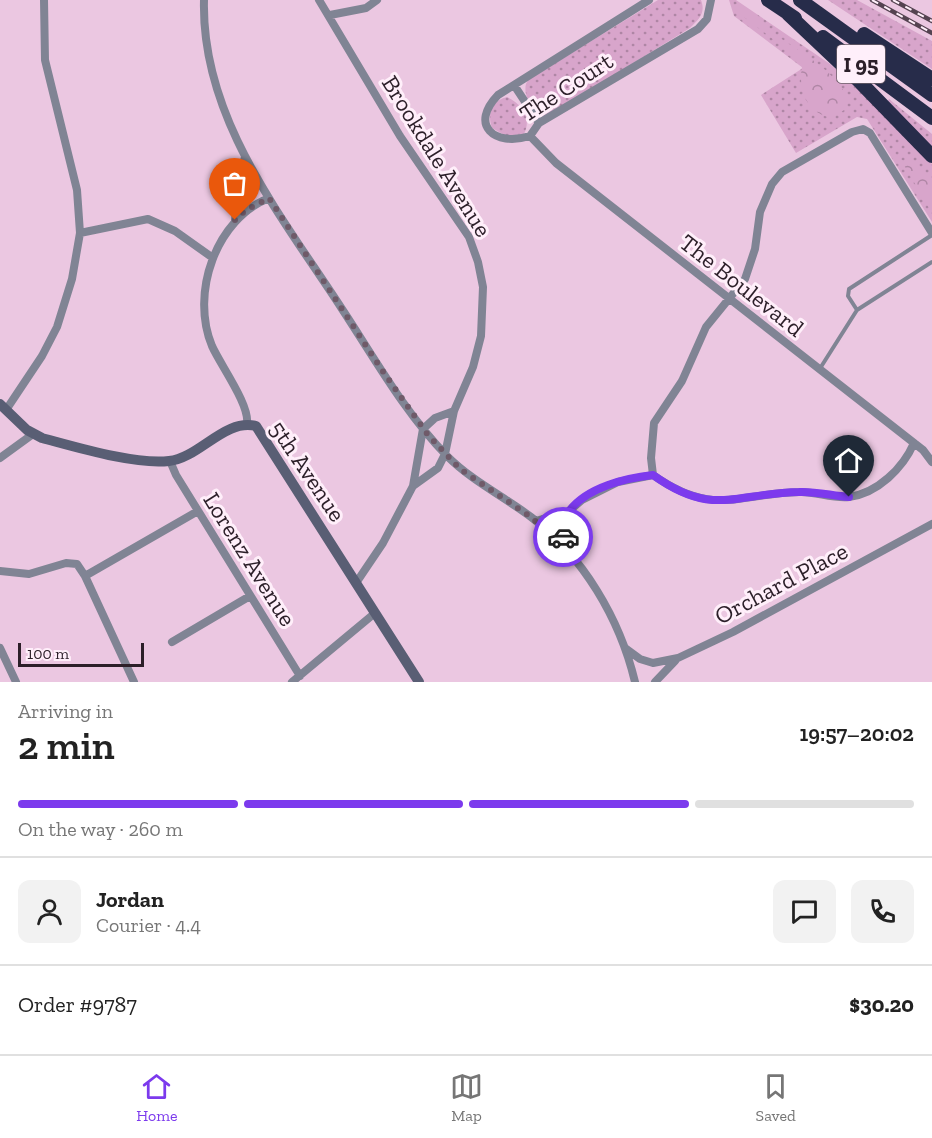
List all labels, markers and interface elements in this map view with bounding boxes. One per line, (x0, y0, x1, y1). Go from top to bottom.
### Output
road number: I 95 (837, 45, 885, 83)
street label: The Court (514, 46, 618, 128)
street label: Brookdale Avenue (376, 70, 498, 242)
pin (209, 158, 260, 220)
icon: bag (218, 167, 251, 200)
street label: The Boulevard (674, 228, 810, 342)
street label: 5th Avenue (264, 415, 352, 527)
pin (823, 435, 874, 497)
icon: home (832, 444, 865, 477)
street label: Lorenz Avenue (197, 487, 303, 631)
courier (533, 507, 593, 567)
icon: car (547, 521, 580, 554)
street label: Orchard Place (710, 536, 852, 630)
scale bar (18, 640, 144, 668)
text: 100 m (27, 644, 69, 663)
text: Arriving in (18, 699, 113, 723)
text: 19:57–20:02 (799, 720, 914, 747)
text: 2 min (18, 722, 115, 769)
text: On the way · 260 m (18, 817, 183, 841)
button: person (18, 880, 81, 943)
button: chat (773, 880, 836, 943)
button: phone (851, 880, 914, 943)
text: Jordan (96, 886, 164, 913)
text: Courier · 4.4 (96, 913, 201, 937)
text: Order #9787 (18, 991, 137, 1018)
text: $30.20 (849, 991, 914, 1018)
tab: Home (136, 1070, 178, 1125)
tab: Map (450, 1070, 483, 1125)
tab: Saved (756, 1070, 796, 1125)

